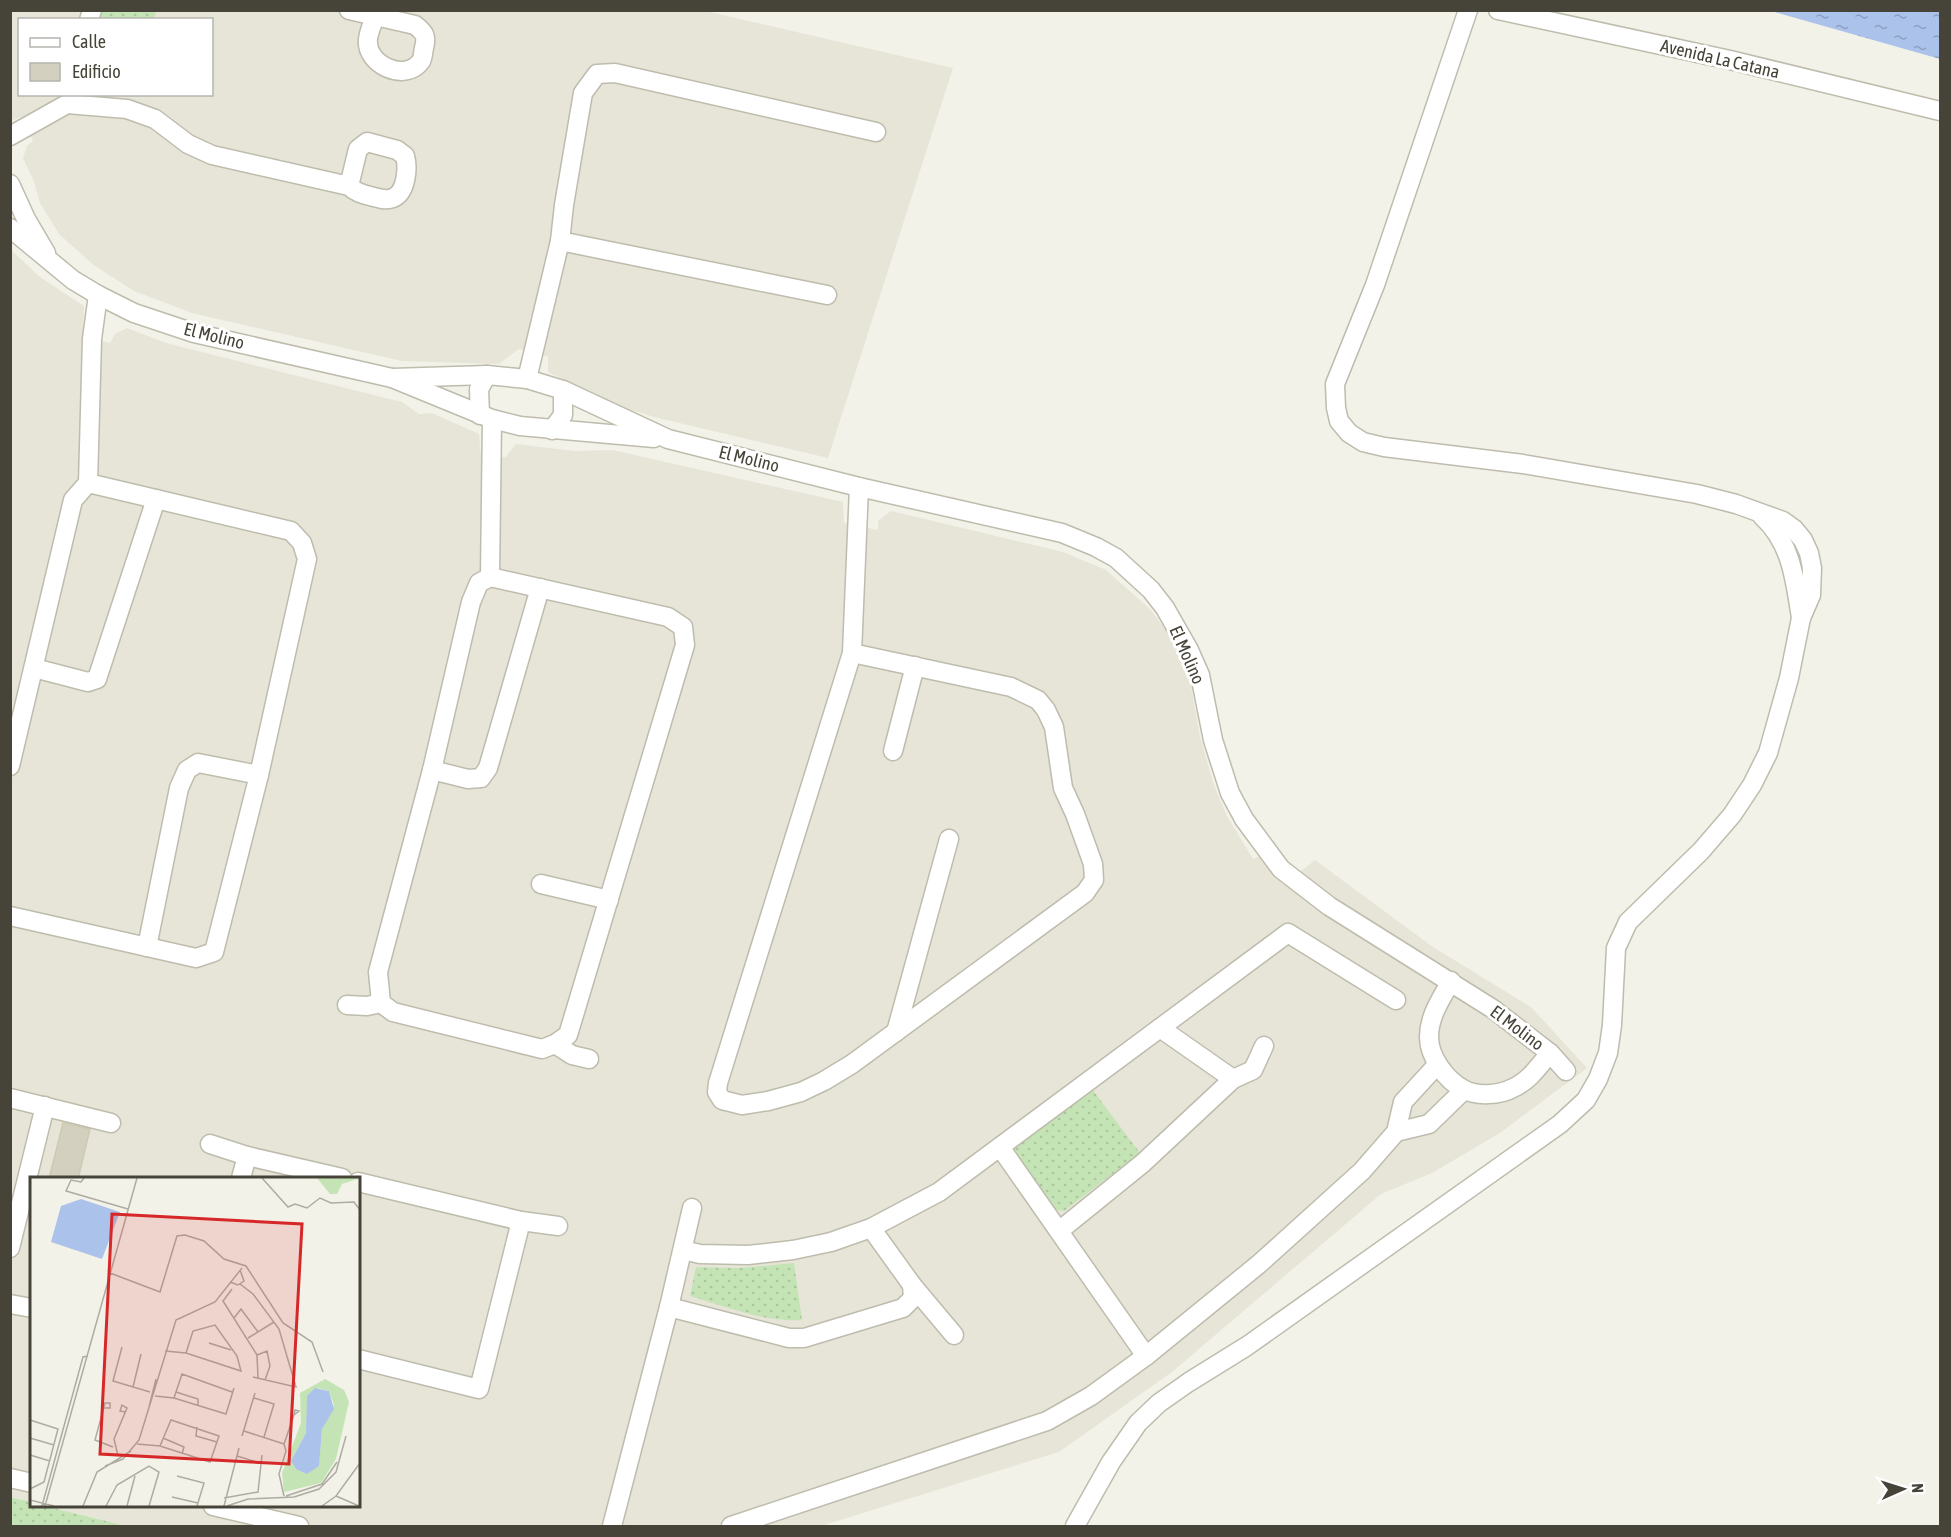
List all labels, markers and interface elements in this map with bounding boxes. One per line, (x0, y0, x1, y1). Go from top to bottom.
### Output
legend (18, 18, 213, 96)
text: Calle (72, 31, 106, 52)
street label: Avenida La Catana (1659, 35, 1782, 82)
text: Edificio (72, 61, 121, 82)
street label: El Molino (182, 318, 247, 353)
street label: El Molino (717, 441, 782, 476)
street label: El Molino (1165, 622, 1210, 687)
street label: El Molino (1486, 1001, 1548, 1055)
inset map (30, 1177, 360, 1507)
north arrow (1873, 1459, 1933, 1519)
text: N (1909, 1483, 1927, 1493)

